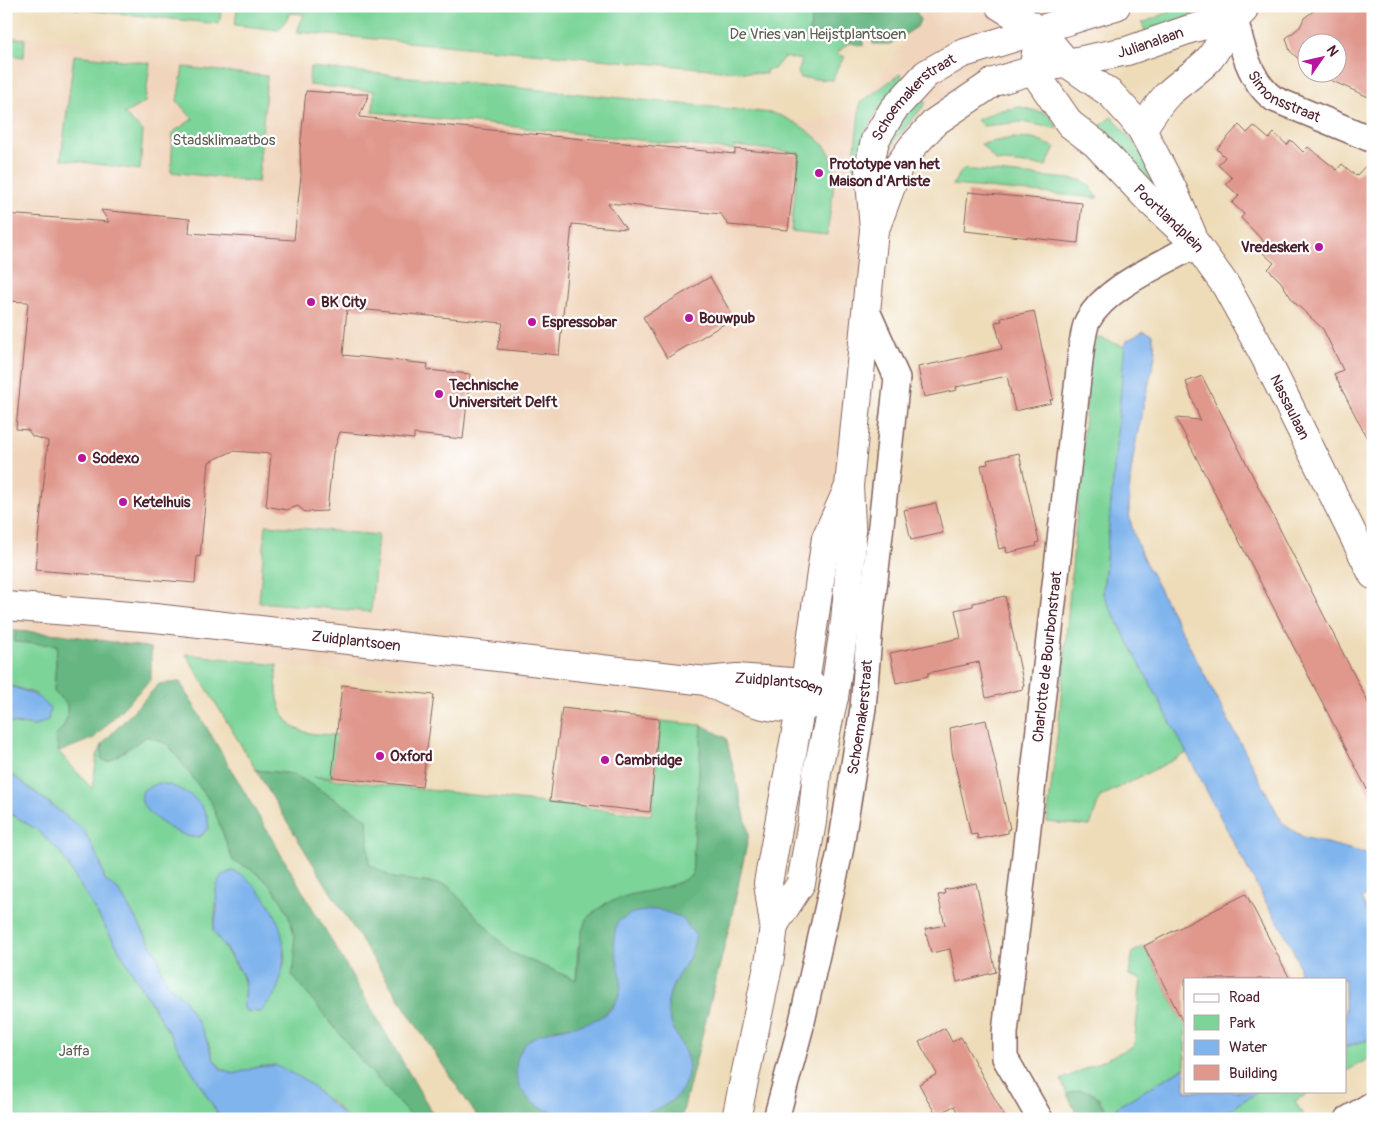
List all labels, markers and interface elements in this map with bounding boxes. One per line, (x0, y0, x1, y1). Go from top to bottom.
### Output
street label: Julianalaan (1116, 23, 1186, 63)
park label: De Vries van Heijstplantsoen (730, 25, 906, 44)
north arrow (1296, 32, 1346, 82)
text: N (1323, 42, 1342, 60)
street label: Schoemakerstraat (868, 49, 960, 144)
street label: Simonsstraat (1243, 67, 1324, 128)
park label: Stadsklimaatbos (173, 131, 276, 150)
place label: Prototype van het Maison d'Artiste (829, 155, 941, 191)
marker: Prototype van het Maison d'Artiste (813, 167, 825, 179)
street label: Poortlandplein (1129, 180, 1208, 256)
place label: Vredeskerk (1241, 238, 1310, 257)
marker: Vredeskerk (1313, 241, 1325, 253)
place label: BK City (321, 293, 367, 312)
marker: BK City (305, 296, 317, 308)
place label: Bouwpub (699, 309, 755, 328)
marker: Bouwpub (683, 312, 695, 324)
place label: Espressobar (542, 313, 618, 332)
marker: Espressobar (526, 316, 538, 328)
street label: Nassaulaan (1265, 372, 1314, 443)
place label: Technische Universiteit Delft (448, 376, 558, 412)
marker: Technische Universiteit Delft (433, 388, 445, 400)
place label: Sodexo (92, 449, 139, 468)
marker: Sodexo (76, 452, 88, 464)
place label: Ketelhuis (133, 493, 191, 512)
marker: Ketelhuis (117, 496, 129, 508)
street label: Charlotte de Bourbonstraat (1029, 569, 1067, 743)
street label: Zuidplantsoen (310, 627, 402, 656)
street label: Schoemakerstraat (843, 658, 877, 776)
street label: Zuidplantsoen (734, 669, 826, 700)
place label: Oxford (390, 747, 433, 766)
marker: Oxford (374, 750, 386, 762)
place label: Cambridge (615, 751, 683, 770)
marker: Cambridge (599, 754, 611, 766)
legend (1184, 978, 1346, 1092)
text: Road (1229, 988, 1260, 1007)
text: Park (1229, 1014, 1256, 1033)
text: Water (1229, 1038, 1268, 1057)
park label: Jaffa (59, 1042, 89, 1061)
text: Building (1229, 1064, 1277, 1083)

